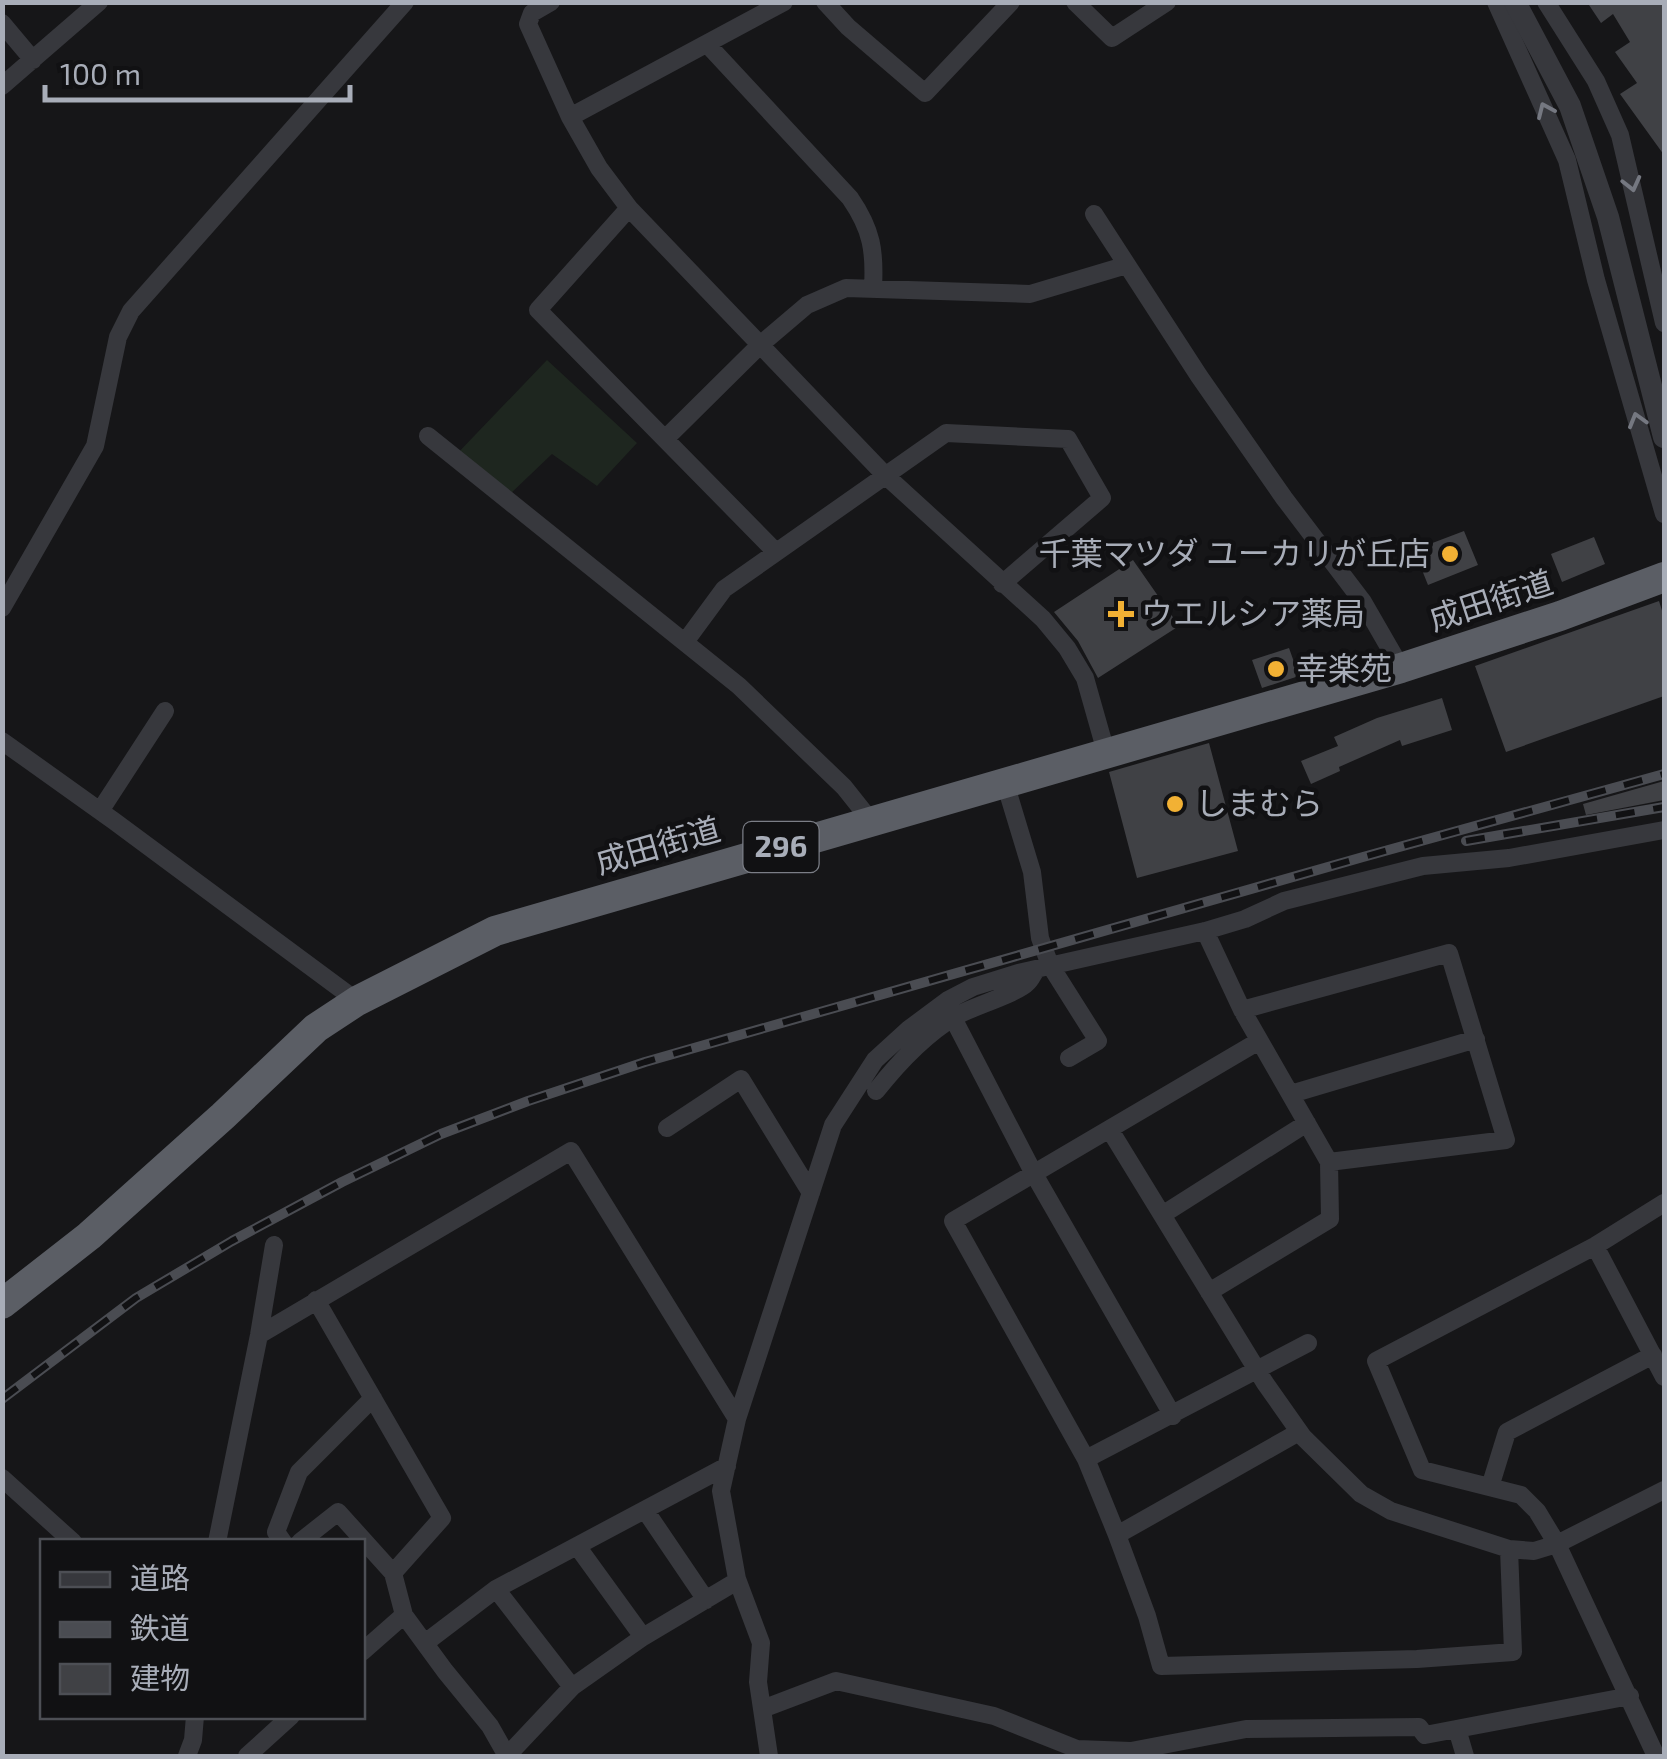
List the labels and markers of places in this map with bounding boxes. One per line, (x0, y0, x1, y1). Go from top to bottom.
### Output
place label: 千葉マツダ ユーカリが丘店 (1039, 533, 1430, 571)
marker: 千葉マツダ ユーカリが丘店 (1439, 543, 1461, 565)
place label: ウエルシア薬局 (1141, 593, 1365, 631)
marker: ウエルシア薬局 (1110, 603, 1132, 625)
place label: 幸楽苑 (1296, 648, 1392, 686)
marker: 幸楽苑 (1265, 658, 1287, 680)
place label: しまむら (1195, 783, 1323, 821)
marker: しまむら (1164, 793, 1186, 815)

